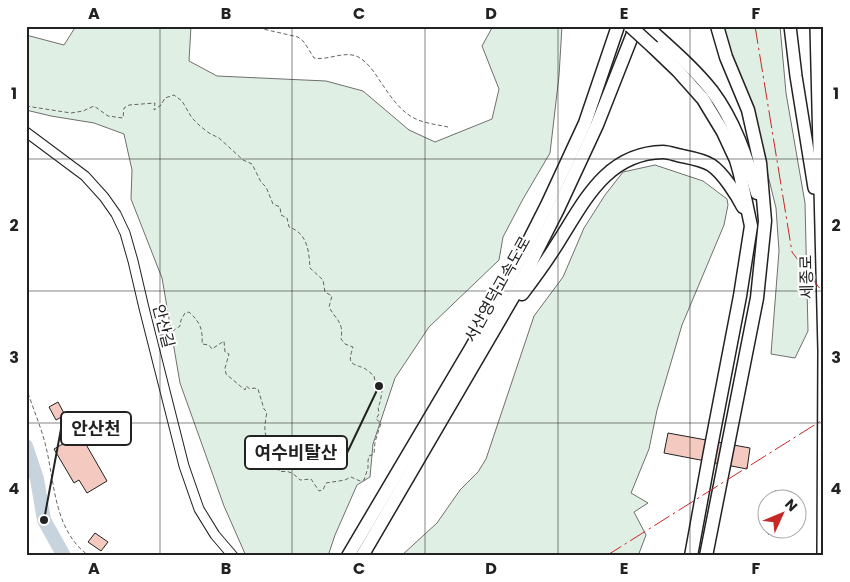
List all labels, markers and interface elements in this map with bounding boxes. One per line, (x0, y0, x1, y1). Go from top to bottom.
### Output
text: A (88, 2, 100, 25)
text: B (221, 2, 231, 25)
text: C (353, 2, 365, 25)
text: D (485, 2, 497, 25)
text: E (620, 2, 628, 25)
text: F (752, 2, 761, 25)
text: 1 (11, 82, 17, 105)
text: 1 (833, 82, 839, 105)
text: 2 (9, 214, 19, 237)
text: 2 (831, 214, 841, 237)
street label: 서산영덕고속도로 (459, 232, 536, 346)
street label: 세종로 (795, 254, 818, 299)
street label: 안산길 (147, 302, 180, 350)
text: 3 (9, 346, 19, 369)
text: 3 (831, 346, 841, 369)
callout: 안산천 (61, 412, 131, 445)
text: 안산천 (71, 416, 121, 441)
callout: 여수비탈산 (245, 436, 347, 469)
text: 여수비탈산 (255, 440, 338, 465)
text: 4 (9, 477, 20, 500)
text: 4 (831, 477, 842, 500)
north arrow (758, 490, 808, 540)
text: N (781, 494, 802, 516)
text: A (88, 557, 100, 580)
text: B (221, 557, 231, 580)
text: C (353, 557, 365, 580)
text: D (485, 557, 497, 580)
text: E (620, 557, 628, 580)
text: F (752, 557, 761, 580)

